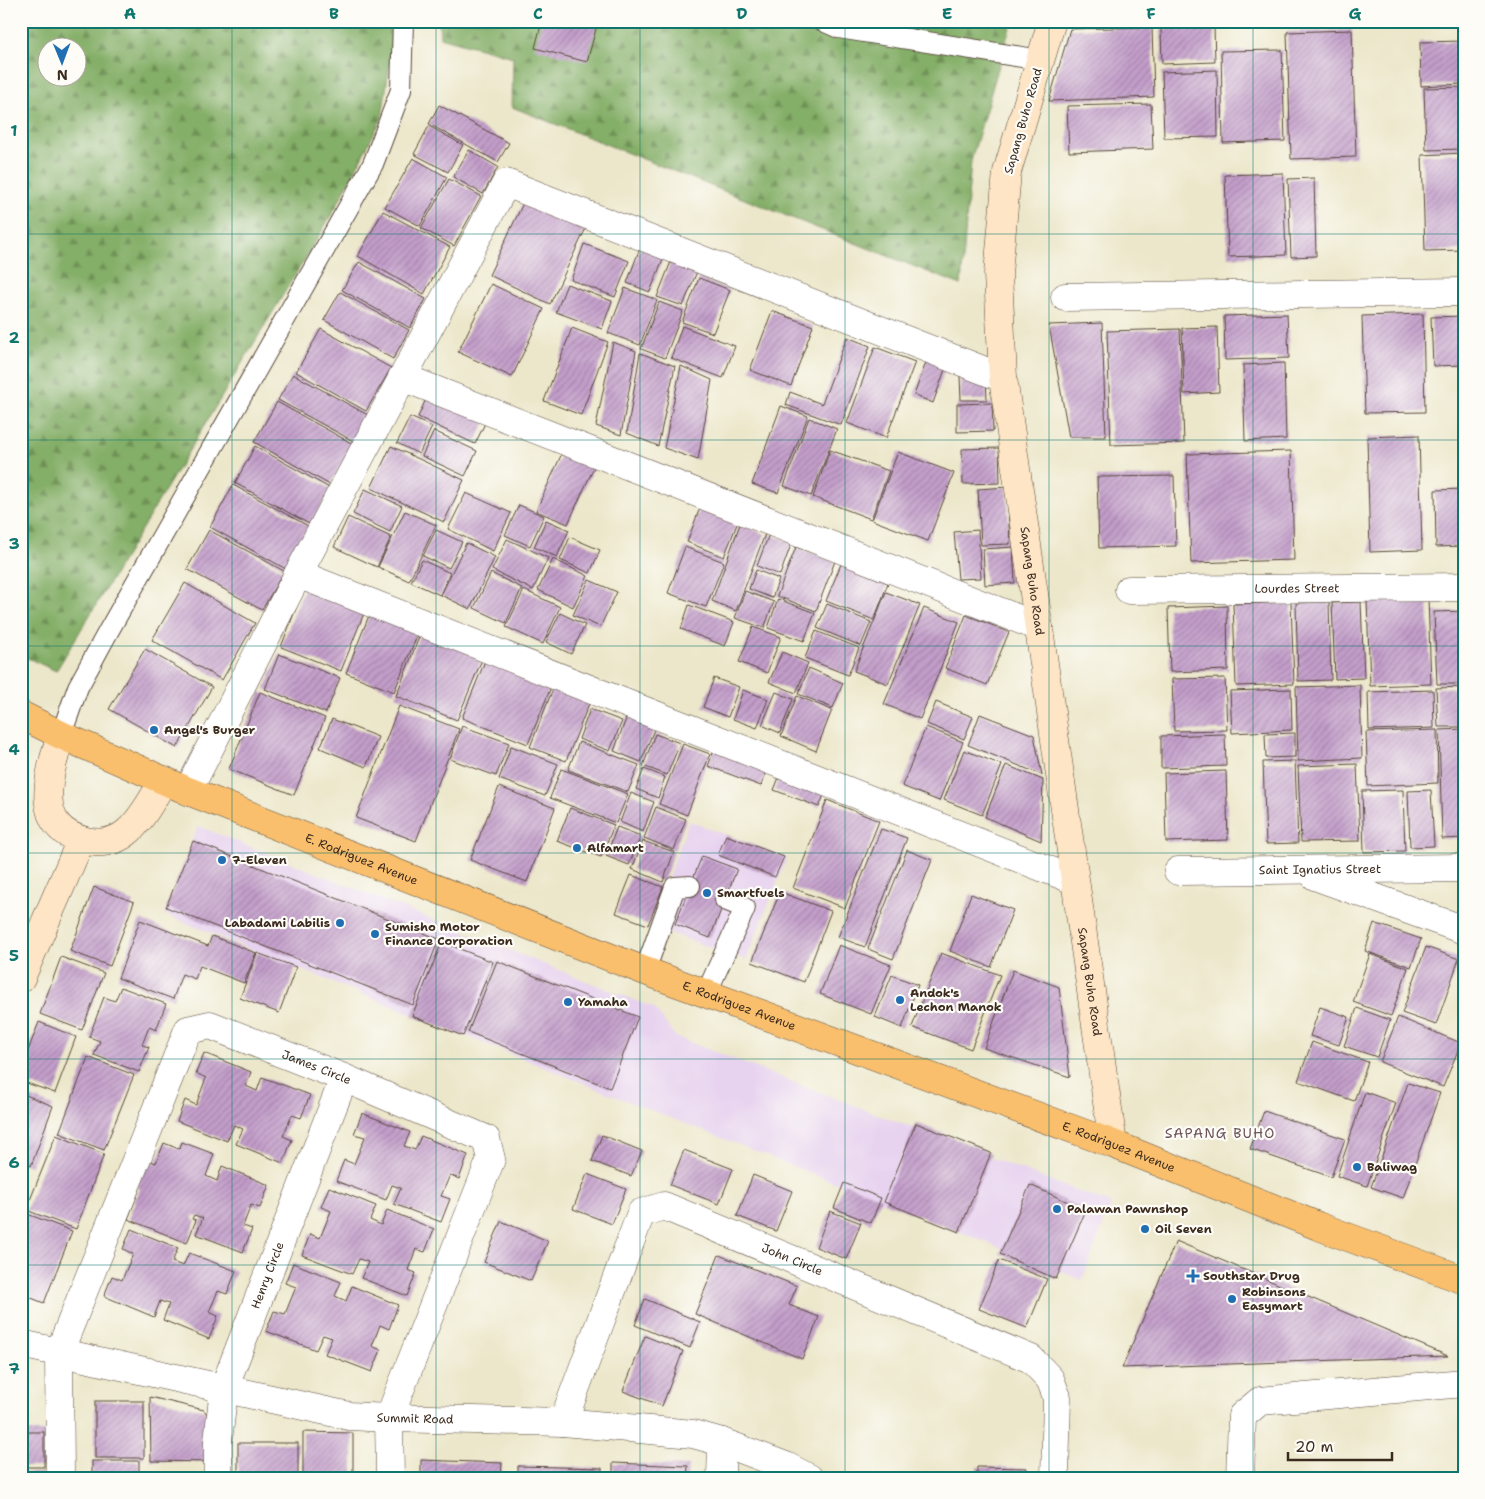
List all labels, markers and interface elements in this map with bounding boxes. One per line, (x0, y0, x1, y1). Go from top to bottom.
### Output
text: A (124, 3, 136, 24)
text: B (329, 3, 339, 24)
text: C (533, 3, 543, 24)
text: D (736, 3, 748, 24)
text: E (942, 3, 952, 24)
text: F (1146, 3, 1156, 24)
text: G (1349, 3, 1362, 24)
north arrow (38, 38, 88, 88)
text: N (57, 66, 68, 84)
street label: Sapang Buho Road (1000, 66, 1046, 176)
text: 1 (10, 120, 18, 141)
text: 2 (8, 327, 20, 348)
street label: Sapang Buho Road (1016, 525, 1048, 637)
text: 3 (8, 533, 20, 554)
street label: Lourdes Street (1254, 580, 1340, 597)
place label: Angel's Burger (164, 722, 256, 738)
marker: Angel's Burger (148, 724, 160, 736)
text: 4 (8, 739, 20, 760)
street label: E. Rodriguez Avenue (303, 830, 420, 889)
place label: Alfamart (587, 840, 644, 856)
marker: Alfamart (571, 842, 583, 854)
place label: 7-Eleven (232, 852, 287, 868)
marker: 7-Eleven (216, 854, 228, 866)
street label: Saint Ignatius Street (1259, 861, 1381, 878)
place label: Smartfuels (717, 885, 785, 901)
marker: Smartfuels (701, 887, 713, 899)
place label: Labadami Labilis (225, 915, 330, 931)
marker: Labadami Labilis (334, 917, 346, 929)
place label: Sumisho Motor Finance Corporation (385, 919, 513, 949)
street label: Sapang Buho Road (1074, 926, 1105, 1038)
marker: Sumisho Motor Finance Corporation (369, 928, 381, 940)
text: 5 (9, 945, 19, 966)
street label: E. Rodriguez Avenue (680, 977, 798, 1034)
place label: Andok's Lechon Manok (910, 985, 1002, 1015)
place label: Yamaha (578, 994, 628, 1010)
marker: Andok's Lechon Manok (894, 994, 906, 1006)
marker: Yamaha (562, 996, 574, 1008)
street label: James Circle (280, 1046, 354, 1088)
street label: E. Rodriguez Avenue (1060, 1118, 1178, 1176)
district label: SAPANG BUHO (1165, 1124, 1275, 1142)
text: 6 (8, 1152, 20, 1173)
place label: Baliwag (1367, 1159, 1417, 1175)
marker: Baliwag (1351, 1161, 1363, 1173)
place label: Palawan Pawnshop (1067, 1201, 1188, 1217)
marker: Palawan Pawnshop (1051, 1203, 1063, 1215)
place label: Oil Seven (1155, 1221, 1212, 1237)
marker: Oil Seven (1139, 1223, 1151, 1235)
street label: Henry Circle (247, 1239, 288, 1311)
street label: John Circle (759, 1240, 825, 1279)
place label: Southstar Drug (1203, 1268, 1300, 1284)
marker: Southstar Drug (1187, 1270, 1199, 1282)
place label: Robinsons Easymart (1242, 1284, 1306, 1314)
marker: Robinsons Easymart (1226, 1293, 1238, 1305)
text: 7 (8, 1358, 20, 1379)
street label: Summit Road (376, 1409, 454, 1427)
scale bar (1288, 1429, 1391, 1461)
text: 20 m (1295, 1437, 1334, 1457)

